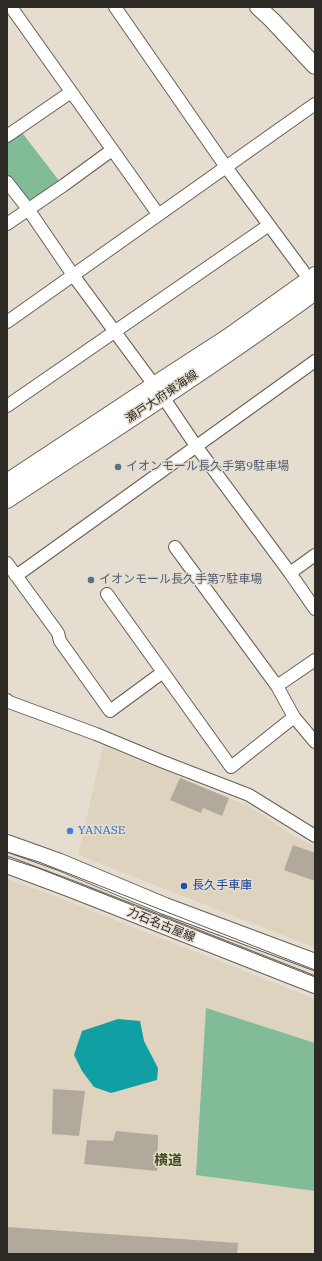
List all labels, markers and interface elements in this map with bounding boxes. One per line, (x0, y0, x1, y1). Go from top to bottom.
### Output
street label: 瀬戸大府東海線 (123, 368, 201, 426)
place label: イオンモール長久手第9駐車場 (126, 460, 289, 474)
marker: イオンモール長久手第9駐車場 (113, 462, 123, 472)
place label: イオンモール長久手第7駐車場 (99, 573, 262, 587)
marker: イオンモール長久手第7駐車場 (86, 575, 96, 585)
place label: YANASE (78, 824, 125, 838)
marker: YANASE (65, 826, 75, 836)
place label: 長久手車庫 (192, 879, 252, 893)
marker: 長久手車庫 (179, 881, 189, 891)
street label: 力石名古屋線 (125, 905, 197, 945)
district label: 横道 (154, 1153, 182, 1169)

